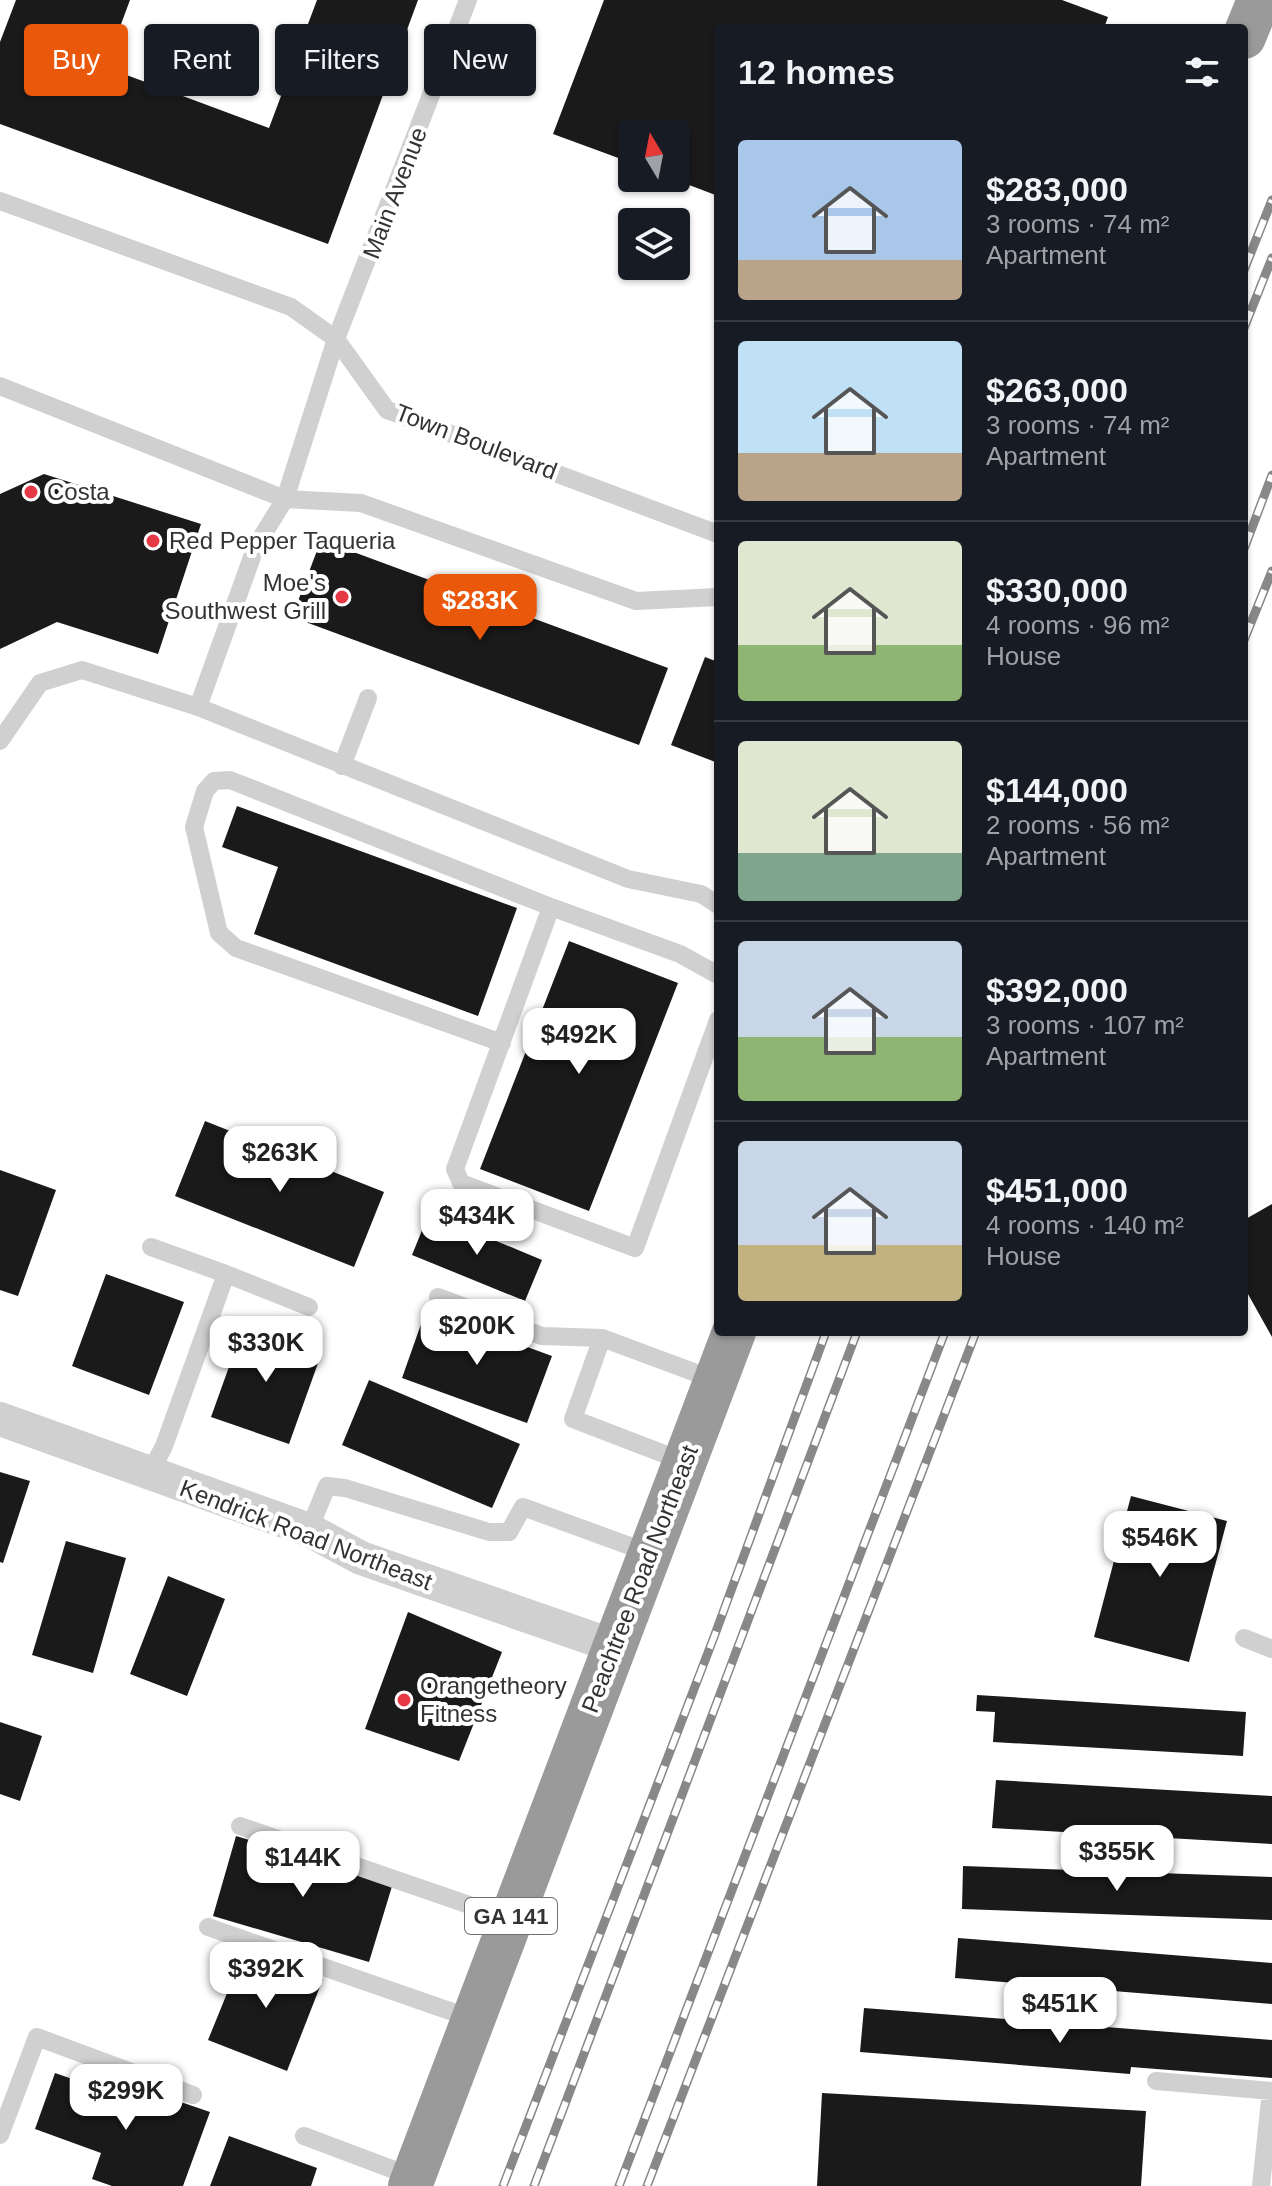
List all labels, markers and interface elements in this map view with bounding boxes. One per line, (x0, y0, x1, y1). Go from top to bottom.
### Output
chip: Buy (24, 24, 128, 96)
chip: Rent (144, 24, 259, 96)
chip: Filters (275, 24, 408, 96)
chip: New (424, 24, 536, 96)
icon: filters (1180, 50, 1224, 94)
text: 12 homes (738, 53, 895, 91)
north arrow (618, 120, 690, 192)
map controls (618, 120, 690, 280)
street label: Main Avenue (357, 123, 432, 262)
text: $283,000 (986, 170, 1128, 208)
icon: home (802, 172, 898, 268)
button: layers (618, 208, 690, 280)
text: 3 rooms · 74 m² (986, 209, 1170, 239)
text: Apartment (986, 240, 1106, 270)
text: $263,000 (986, 371, 1128, 409)
icon: home (802, 373, 898, 469)
street label: Town Boulevard (392, 398, 561, 485)
text: 3 rooms · 74 m² (986, 410, 1170, 440)
text: Apartment (986, 441, 1106, 471)
place label: Costa (47, 478, 110, 505)
marker: Costa (22, 483, 40, 501)
place label: Red Pepper Taqueria (169, 527, 396, 554)
marker: Red Pepper Taqueria (144, 532, 162, 550)
place label: Moe's Southwest Grill (165, 569, 326, 624)
text: $330,000 (986, 571, 1128, 609)
icon: home (802, 573, 898, 669)
pin: $283K (424, 574, 536, 642)
text: $283K (442, 585, 518, 615)
marker: Moe's Southwest Grill (333, 588, 351, 606)
text: 4 rooms · 96 m² (986, 610, 1170, 640)
text: House (986, 641, 1061, 671)
text: $144,000 (986, 771, 1128, 809)
icon: home (802, 773, 898, 869)
text: 2 rooms · 56 m² (986, 810, 1170, 840)
text: Apartment (986, 841, 1106, 871)
text: $392,000 (986, 971, 1128, 1009)
icon: home (802, 973, 898, 1069)
pin: $492K (523, 1008, 635, 1076)
text: 3 rooms · 107 m² (986, 1010, 1184, 1040)
text: $492K (541, 1019, 617, 1049)
text: Apartment (986, 1041, 1106, 1071)
pin: $263K (224, 1126, 336, 1194)
text: $263K (242, 1137, 318, 1167)
text: $451,000 (986, 1171, 1128, 1209)
icon: home (802, 1173, 898, 1269)
pin: $434K (421, 1189, 533, 1257)
text: $434K (439, 1200, 515, 1230)
text: 4 rooms · 140 m² (986, 1210, 1184, 1240)
text: House (986, 1241, 1061, 1271)
pin: $200K (421, 1299, 533, 1367)
text: $200K (439, 1310, 515, 1340)
pin: $330K (210, 1316, 322, 1384)
text: $330K (228, 1327, 304, 1357)
street label: Peachtree Road Northeast (576, 1441, 703, 1716)
street label: Kendrick Road Northeast (176, 1474, 436, 1595)
pin: $546K (1104, 1511, 1216, 1579)
text: $546K (1122, 1522, 1198, 1552)
place label: Orangetheory Fitness (420, 1672, 567, 1727)
marker: Orangetheory Fitness (395, 1691, 413, 1709)
pin: $355K (1061, 1825, 1173, 1893)
pin: $144K (247, 1831, 359, 1899)
text: $355K (1079, 1836, 1155, 1866)
text: $144K (265, 1842, 341, 1872)
road number: GA 141 (465, 1898, 557, 1934)
pin: $392K (210, 1942, 322, 2010)
text: $392K (228, 1953, 304, 1983)
pin: $451K (1004, 1977, 1116, 2045)
text: $451K (1022, 1988, 1098, 2018)
pin: $299K (70, 2064, 182, 2132)
text: $299K (88, 2075, 164, 2105)

